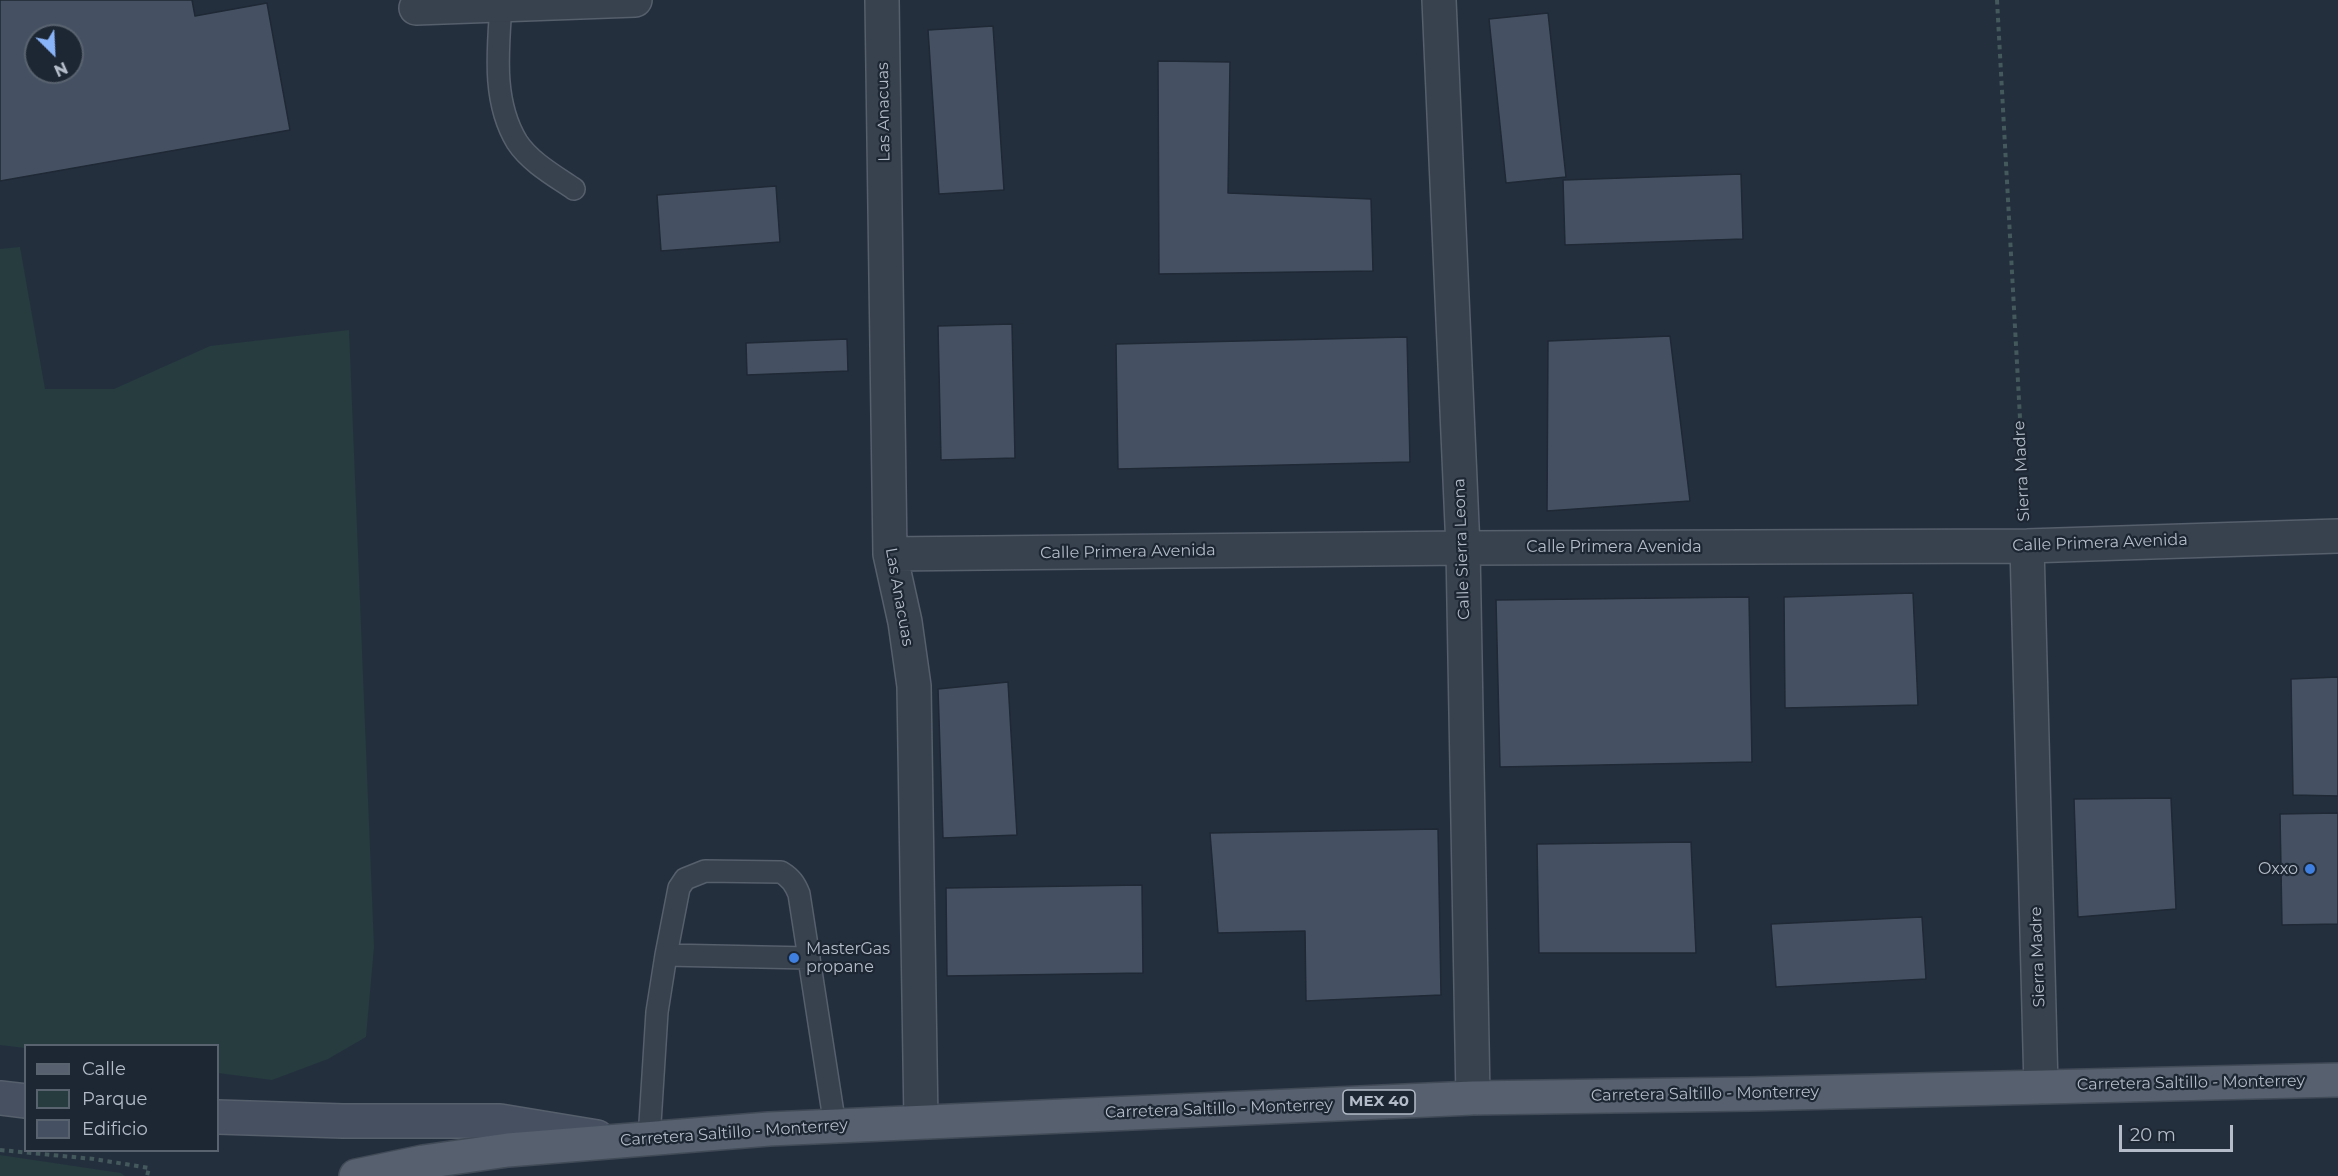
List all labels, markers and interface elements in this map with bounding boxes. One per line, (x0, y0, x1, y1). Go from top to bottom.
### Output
north arrow (24, 24, 84, 84)
text: N (51, 58, 70, 80)
street label: Las Anacuas (874, 62, 894, 162)
street label: Sierra Madre (2010, 420, 2034, 522)
street label: Calle Sierra Leona (1450, 478, 1474, 620)
street label: Calle Primera Avenida (2012, 530, 2188, 556)
street label: Calle Primera Avenida (1526, 537, 1702, 557)
street label: Calle Primera Avenida (1040, 541, 1216, 563)
street label: Las Anacuas (881, 546, 917, 648)
place label: Oxxo (2258, 859, 2298, 879)
marker: Oxxo (2303, 862, 2317, 876)
street label: Sierra Madre (2027, 906, 2049, 1008)
place label: MasterGas propane (806, 939, 890, 977)
marker: MasterGas propane (787, 951, 801, 965)
legend (24, 1044, 219, 1152)
text: Calle (82, 1058, 126, 1080)
street label: Carretera Saltillo - Monterrey (2077, 1071, 2305, 1095)
street label: Carretera Saltillo - Monterrey (1591, 1082, 1819, 1106)
text: Parque (82, 1088, 147, 1110)
road number: MEX 40 (1343, 1090, 1415, 1114)
street label: Carretera Saltillo - Monterrey (1105, 1095, 1333, 1123)
scale bar (2122, 1113, 2236, 1151)
street label: Carretera Saltillo - Monterrey (620, 1115, 848, 1151)
text: Edificio (82, 1118, 148, 1140)
text: 20 m (2130, 1124, 2176, 1146)

